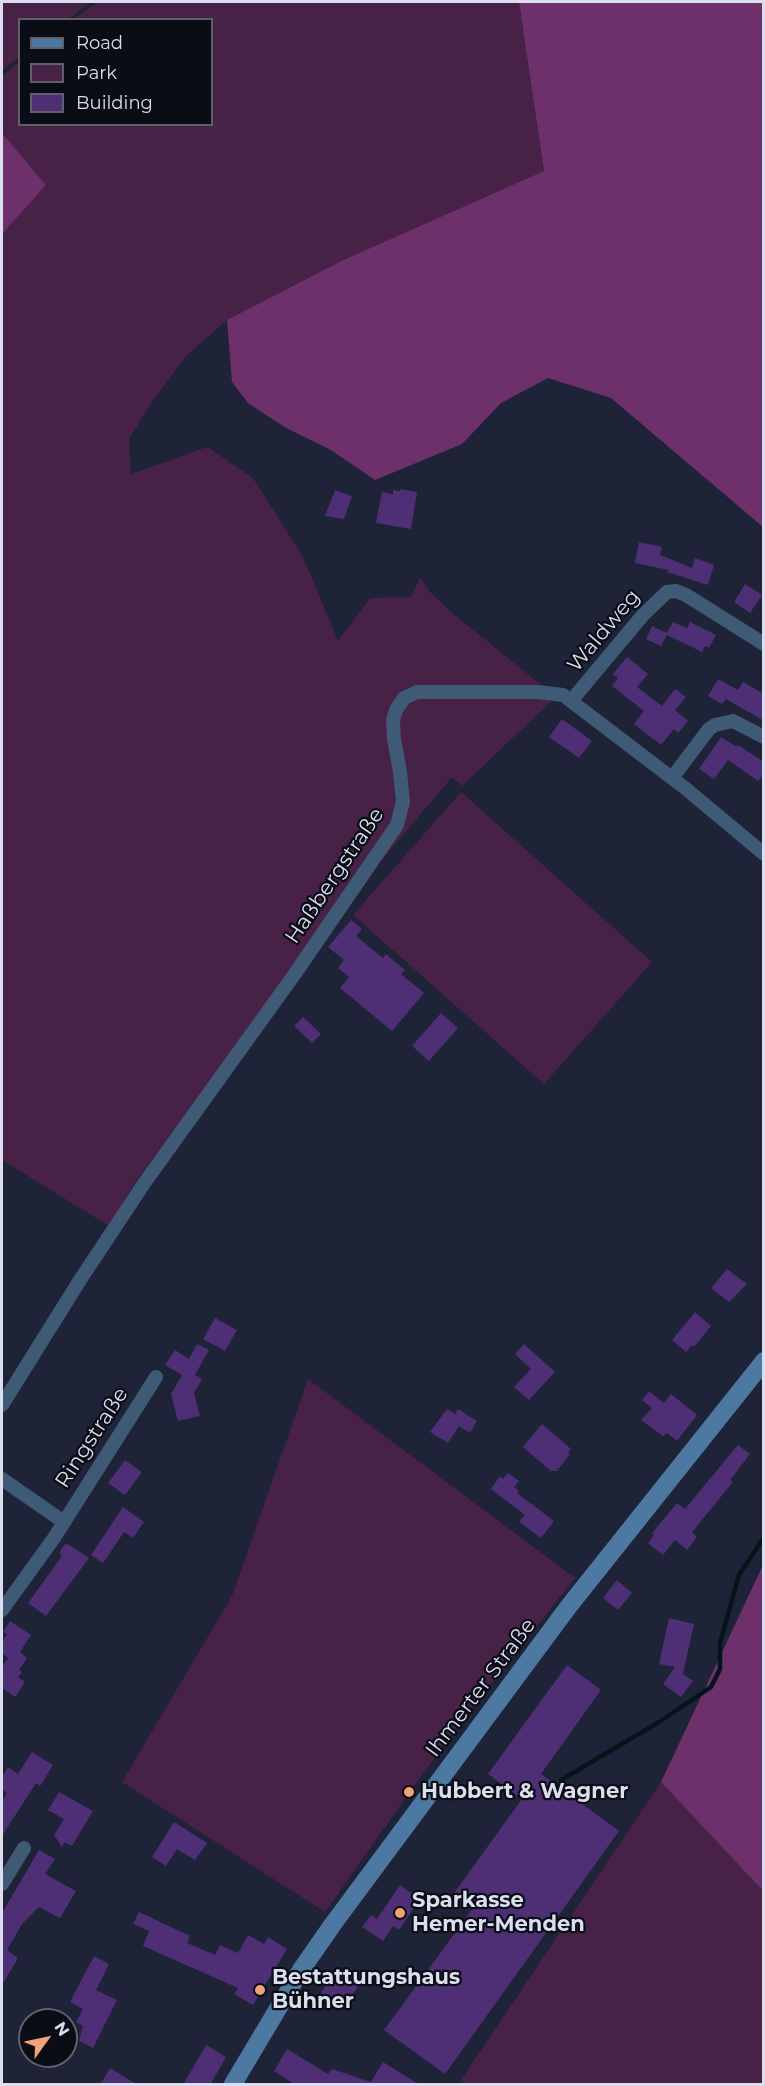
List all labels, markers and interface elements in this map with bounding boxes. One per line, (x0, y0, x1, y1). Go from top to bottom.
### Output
legend (18, 18, 213, 126)
text: Road (76, 32, 123, 54)
text: Park (76, 62, 117, 84)
text: Building (76, 92, 153, 114)
street label: Waldweg (562, 585, 646, 677)
street label: Haßbergstraße (280, 803, 390, 949)
street label: Ringstraße (50, 1383, 134, 1493)
street label: Ihmerter Straße (421, 1614, 541, 1762)
place label: Hubbert & Wagner (421, 1779, 628, 1805)
marker: Hubbert & Wagner (402, 1785, 416, 1799)
place label: Sparkasse Hemer-Menden (412, 1888, 585, 1938)
marker: Sparkasse Hemer-Menden (393, 1906, 407, 1920)
place label: Bestattungshaus Bühner (272, 1965, 460, 2015)
marker: Bestattungshaus Bühner (253, 1983, 267, 1997)
north arrow (18, 2008, 78, 2068)
text: N (50, 2018, 73, 2040)

